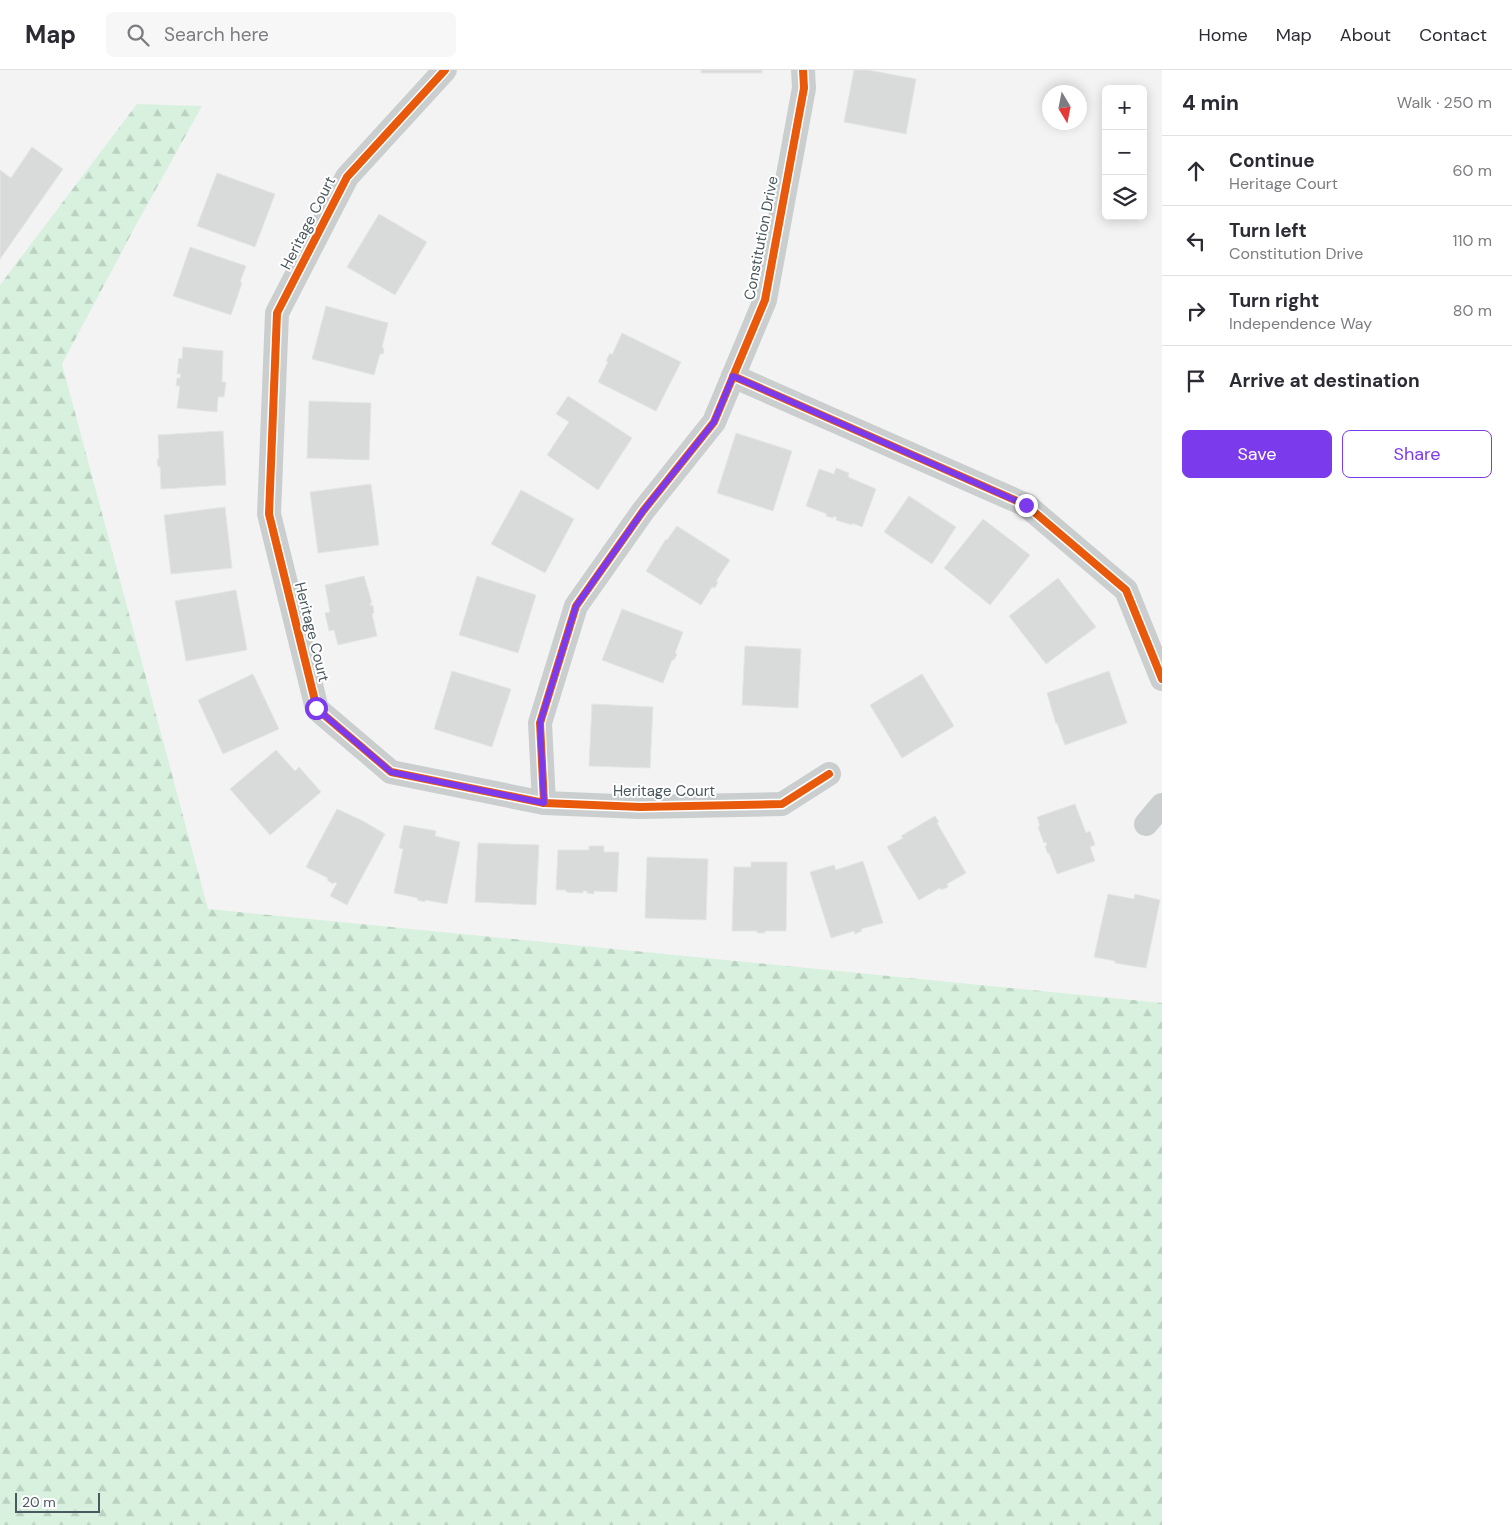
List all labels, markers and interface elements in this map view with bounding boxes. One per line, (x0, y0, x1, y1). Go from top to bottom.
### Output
search box (106, 12, 456, 57)
text: Map (25, 19, 76, 50)
icon: search (124, 21, 152, 49)
text: Search here (164, 22, 269, 47)
text: Home (1198, 23, 1248, 47)
text: Map (1276, 23, 1312, 47)
text: About (1340, 23, 1391, 47)
text: Contact (1419, 23, 1487, 47)
north arrow (1042, 85, 1087, 130)
map controls (1102, 85, 1147, 220)
button: + (1102, 85, 1147, 130)
text: 4 min (1182, 89, 1239, 117)
text: Walk · 250 m (1397, 92, 1492, 113)
button: − (1102, 130, 1147, 175)
text: Continue (1229, 148, 1315, 173)
icon: ahead (1182, 157, 1210, 185)
text: 60 m (1452, 160, 1492, 181)
street label: Heritage Court (276, 173, 340, 273)
text: Heritage Court (1229, 173, 1338, 194)
street label: Constitution Drive (739, 174, 783, 302)
button: layers (1102, 175, 1147, 220)
text: Turn left (1229, 218, 1307, 243)
icon: left (1182, 227, 1210, 255)
text: 110 m (1453, 230, 1492, 251)
text: Constitution Drive (1229, 243, 1363, 264)
text: Turn right (1229, 288, 1319, 313)
icon: right (1182, 297, 1210, 325)
text: 80 m (1453, 300, 1492, 321)
text: Independence Way (1229, 313, 1372, 334)
icon: arrive (1182, 367, 1210, 395)
text: Arrive at destination (1229, 368, 1420, 393)
button: Save (1182, 430, 1332, 478)
button: Share (1342, 430, 1492, 478)
route end (1015, 494, 1038, 517)
street label: Heritage Court (290, 580, 334, 684)
route start (305, 697, 328, 720)
street label: Heritage Court (613, 781, 715, 801)
scale bar (15, 1490, 100, 1513)
text: 20 m (22, 1493, 56, 1511)

